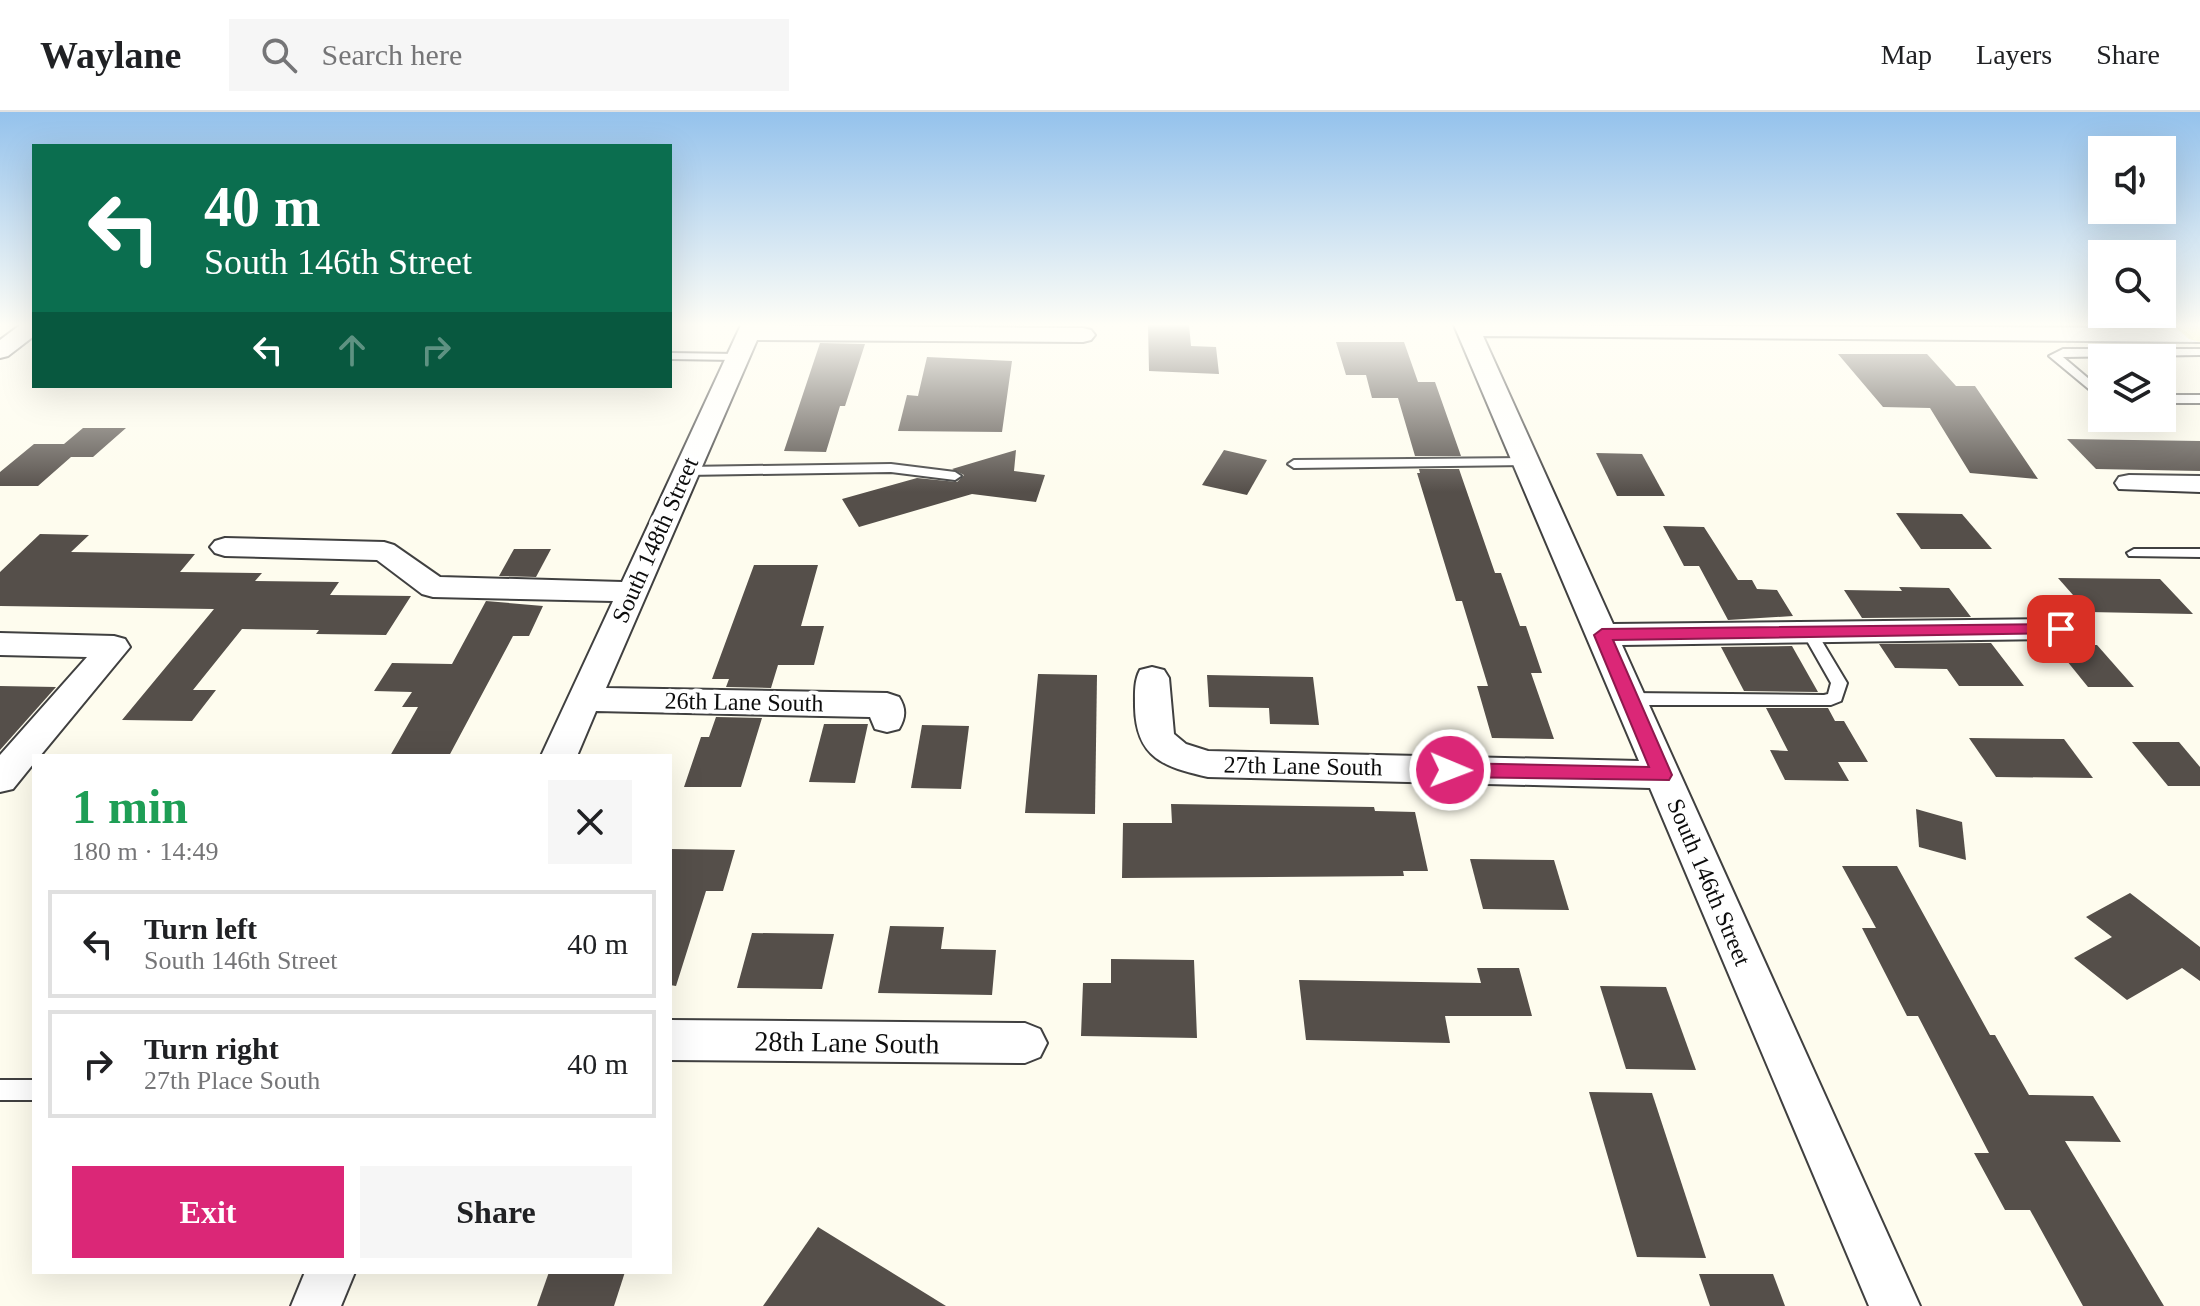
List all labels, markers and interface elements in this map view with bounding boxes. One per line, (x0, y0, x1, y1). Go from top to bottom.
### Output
search box (229, 19, 789, 91)
icon: search (257, 33, 301, 77)
text: Waylane (40, 34, 181, 76)
text: Search here (321, 38, 462, 71)
text: Map (1881, 39, 1932, 70)
text: Layers (1976, 39, 2052, 70)
text: Share (2096, 39, 2160, 70)
map controls (2088, 136, 2176, 432)
button: sound (2088, 136, 2176, 224)
icon: left (72, 176, 176, 280)
text: 40 m (204, 176, 321, 238)
button: search (2088, 240, 2176, 328)
text: South 146th Street (204, 242, 472, 282)
icon: left (246, 328, 290, 372)
icon: ahead (330, 328, 374, 372)
icon: right (414, 328, 458, 372)
button: layers (2088, 344, 2176, 432)
street label: South 148th Street (607, 453, 703, 627)
pin (2027, 595, 2095, 663)
icon: arrive (2039, 607, 2083, 651)
street label: 26th Lane South (664, 688, 824, 716)
position arrow (1408, 728, 1492, 812)
street label: 27th Lane South (1223, 752, 1383, 780)
text: 1 min (72, 780, 188, 833)
button: close (548, 780, 632, 864)
street label: South 146th Street (1662, 795, 1756, 970)
text: 180 m · 14:49 (72, 837, 219, 866)
text: Turn left (144, 912, 257, 945)
icon: left (76, 922, 120, 966)
text: 40 m (567, 927, 628, 960)
text: South 146th Street (144, 946, 338, 975)
street label: 28th Lane South (754, 1025, 940, 1060)
text: Turn right (144, 1032, 279, 1065)
icon: right (76, 1042, 120, 1086)
text: 40 m (567, 1047, 628, 1080)
text: 27th Place South (144, 1066, 320, 1095)
button: Exit (72, 1166, 344, 1258)
button: Share (360, 1166, 632, 1258)

